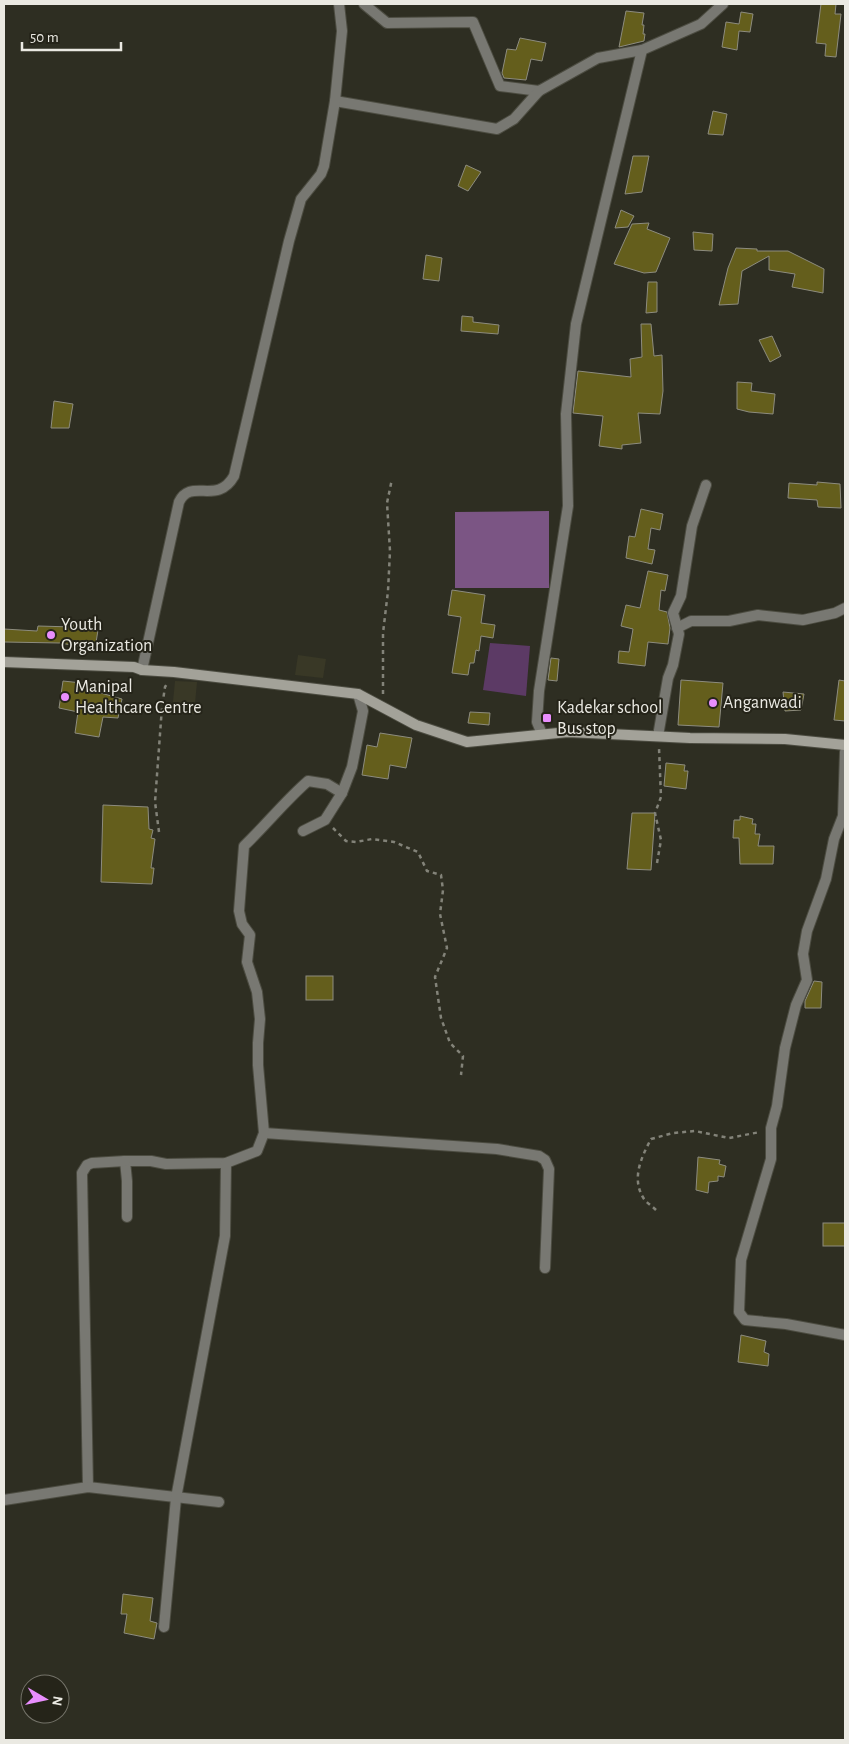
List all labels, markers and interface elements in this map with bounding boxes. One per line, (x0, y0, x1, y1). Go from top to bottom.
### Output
scale bar (22, 20, 121, 52)
text: 50 m (30, 30, 59, 45)
place label: Youth Organization (61, 616, 152, 655)
marker: Youth Organization (45, 629, 57, 641)
place label: Manipal Healthcare Centre (75, 678, 202, 717)
marker: Manipal Healthcare Centre (59, 691, 71, 703)
place label: Anganwadi (723, 694, 802, 712)
marker: Anganwadi (707, 697, 719, 709)
place label: Kadekar school Bus stop (557, 699, 662, 738)
marker: Kadekar school Bus stop (541, 712, 553, 724)
north arrow (20, 1674, 70, 1724)
text: N (49, 1695, 65, 1707)

